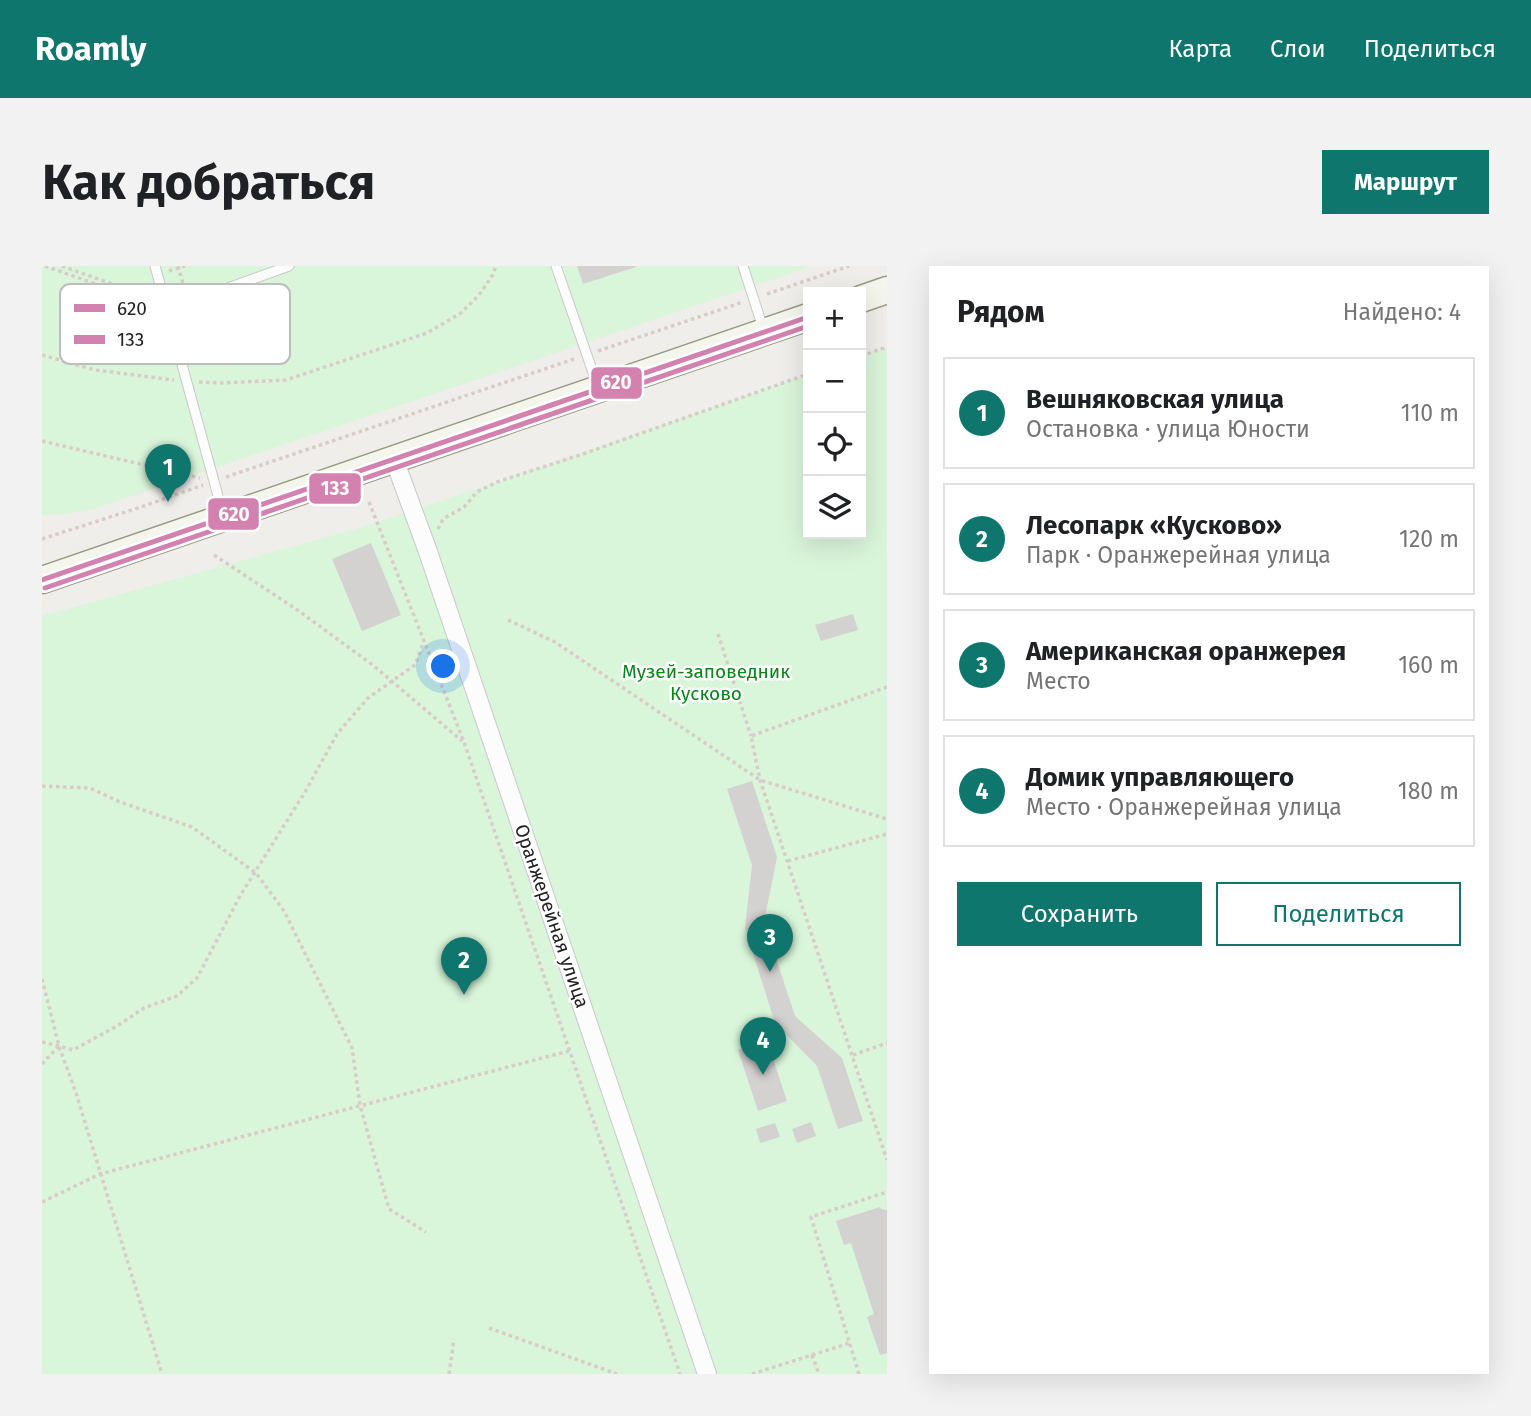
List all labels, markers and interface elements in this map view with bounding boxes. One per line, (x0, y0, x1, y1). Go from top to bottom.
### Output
text: Roamly (35, 29, 146, 69)
text: Карта (1168, 35, 1232, 63)
text: Слои (1270, 35, 1326, 63)
text: Поделиться (1364, 35, 1496, 63)
button: Маршрут (1322, 150, 1489, 214)
text: Как добраться (42, 153, 375, 212)
legend (60, 284, 290, 364)
map controls (803, 287, 866, 539)
button: + (803, 287, 866, 350)
text: Рядом (957, 294, 1045, 330)
text: 620 (117, 297, 147, 320)
text: Найдено: 4 (1343, 298, 1461, 326)
text: 133 (117, 328, 144, 351)
button: − (803, 350, 866, 413)
line badge: 620 (590, 366, 643, 400)
text: 620 (600, 371, 632, 394)
text: Вешняковская улица (1026, 384, 1284, 415)
text: 1 (977, 399, 987, 427)
text: 110 m (1401, 399, 1459, 427)
button: locate (803, 413, 866, 476)
text: Остановка · улица Юности (1026, 415, 1310, 443)
pin: 1 (145, 444, 191, 502)
line badge: 133 (308, 472, 362, 505)
button: layers (803, 476, 866, 539)
text: 133 (321, 477, 349, 500)
line badge: 620 (207, 497, 260, 531)
text: 620 (218, 503, 250, 526)
text: Лесопарк «Кусково» (1026, 510, 1282, 541)
text: 2 (976, 525, 988, 553)
text: 120 m (1399, 525, 1459, 553)
text: Парк · Оранжерейная улица (1026, 541, 1331, 569)
text: Американская оранжерея (1026, 636, 1346, 667)
your location (426, 649, 460, 683)
text: 3 (976, 651, 988, 679)
text: 160 m (1398, 651, 1459, 679)
park label: Музей-заповедник Кусково (622, 660, 790, 705)
text: Место (1026, 667, 1091, 695)
text: Домик управляющего (1026, 762, 1294, 793)
text: 4 (976, 777, 989, 805)
text: 180 m (1398, 777, 1459, 805)
text: Место · Оранжерейная улица (1026, 793, 1342, 821)
street label: Оранжерейная улица (510, 821, 594, 1011)
button: Сохранить (957, 882, 1202, 946)
button: Поделиться (1216, 882, 1461, 946)
pin: 3 (747, 914, 793, 972)
pin: 2 (441, 937, 487, 995)
pin: 4 (740, 1017, 786, 1075)

